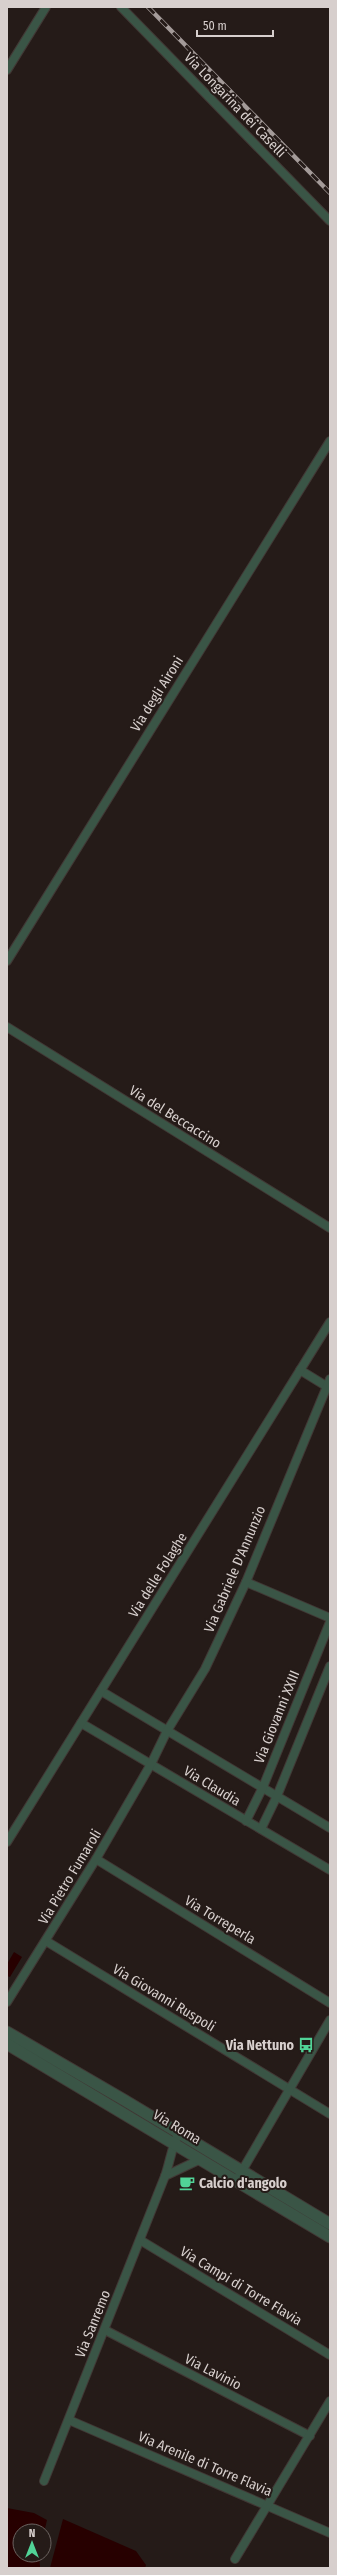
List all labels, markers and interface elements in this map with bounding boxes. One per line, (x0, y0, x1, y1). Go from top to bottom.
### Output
scale bar (197, 12, 273, 38)
text: 50 m (203, 19, 227, 33)
street label: Via Longarina dei Caselli (180, 49, 290, 161)
street label: Via degli Aironi (127, 653, 187, 735)
street label: Via del Beccaccino (126, 1082, 224, 1152)
street label: Via Gabriele D'Annunzio (201, 1503, 269, 1635)
street label: Via delle Folaghe (125, 1529, 191, 1621)
street label: Via Giovanni XXIII (251, 1668, 303, 1766)
street label: Via Claudia (180, 1762, 244, 1810)
street label: Via Pietro Fumaroli (35, 1826, 105, 1928)
street label: Via Torreperla (181, 1892, 259, 1948)
street label: Via Giovanni Ruspoli (109, 1961, 219, 2035)
bus stop icon: Via Nettuno (297, 2036, 315, 2054)
place label: Via Nettuno (225, 2037, 295, 2054)
street label: Via Roma (150, 2106, 204, 2148)
cafe icon: Calcio d'angolo (178, 2174, 196, 2192)
place label: Calcio d'angolo (199, 2175, 288, 2192)
street label: Via Campi di Torre Flavia (177, 2243, 305, 2329)
street label: Via Sanremo (72, 2288, 114, 2360)
street label: Via Lavinio (182, 2350, 244, 2394)
street label: Via Arenile di Torre Flavia (135, 2428, 275, 2500)
north arrow (12, 2523, 52, 2563)
text: N (29, 2527, 35, 2540)

